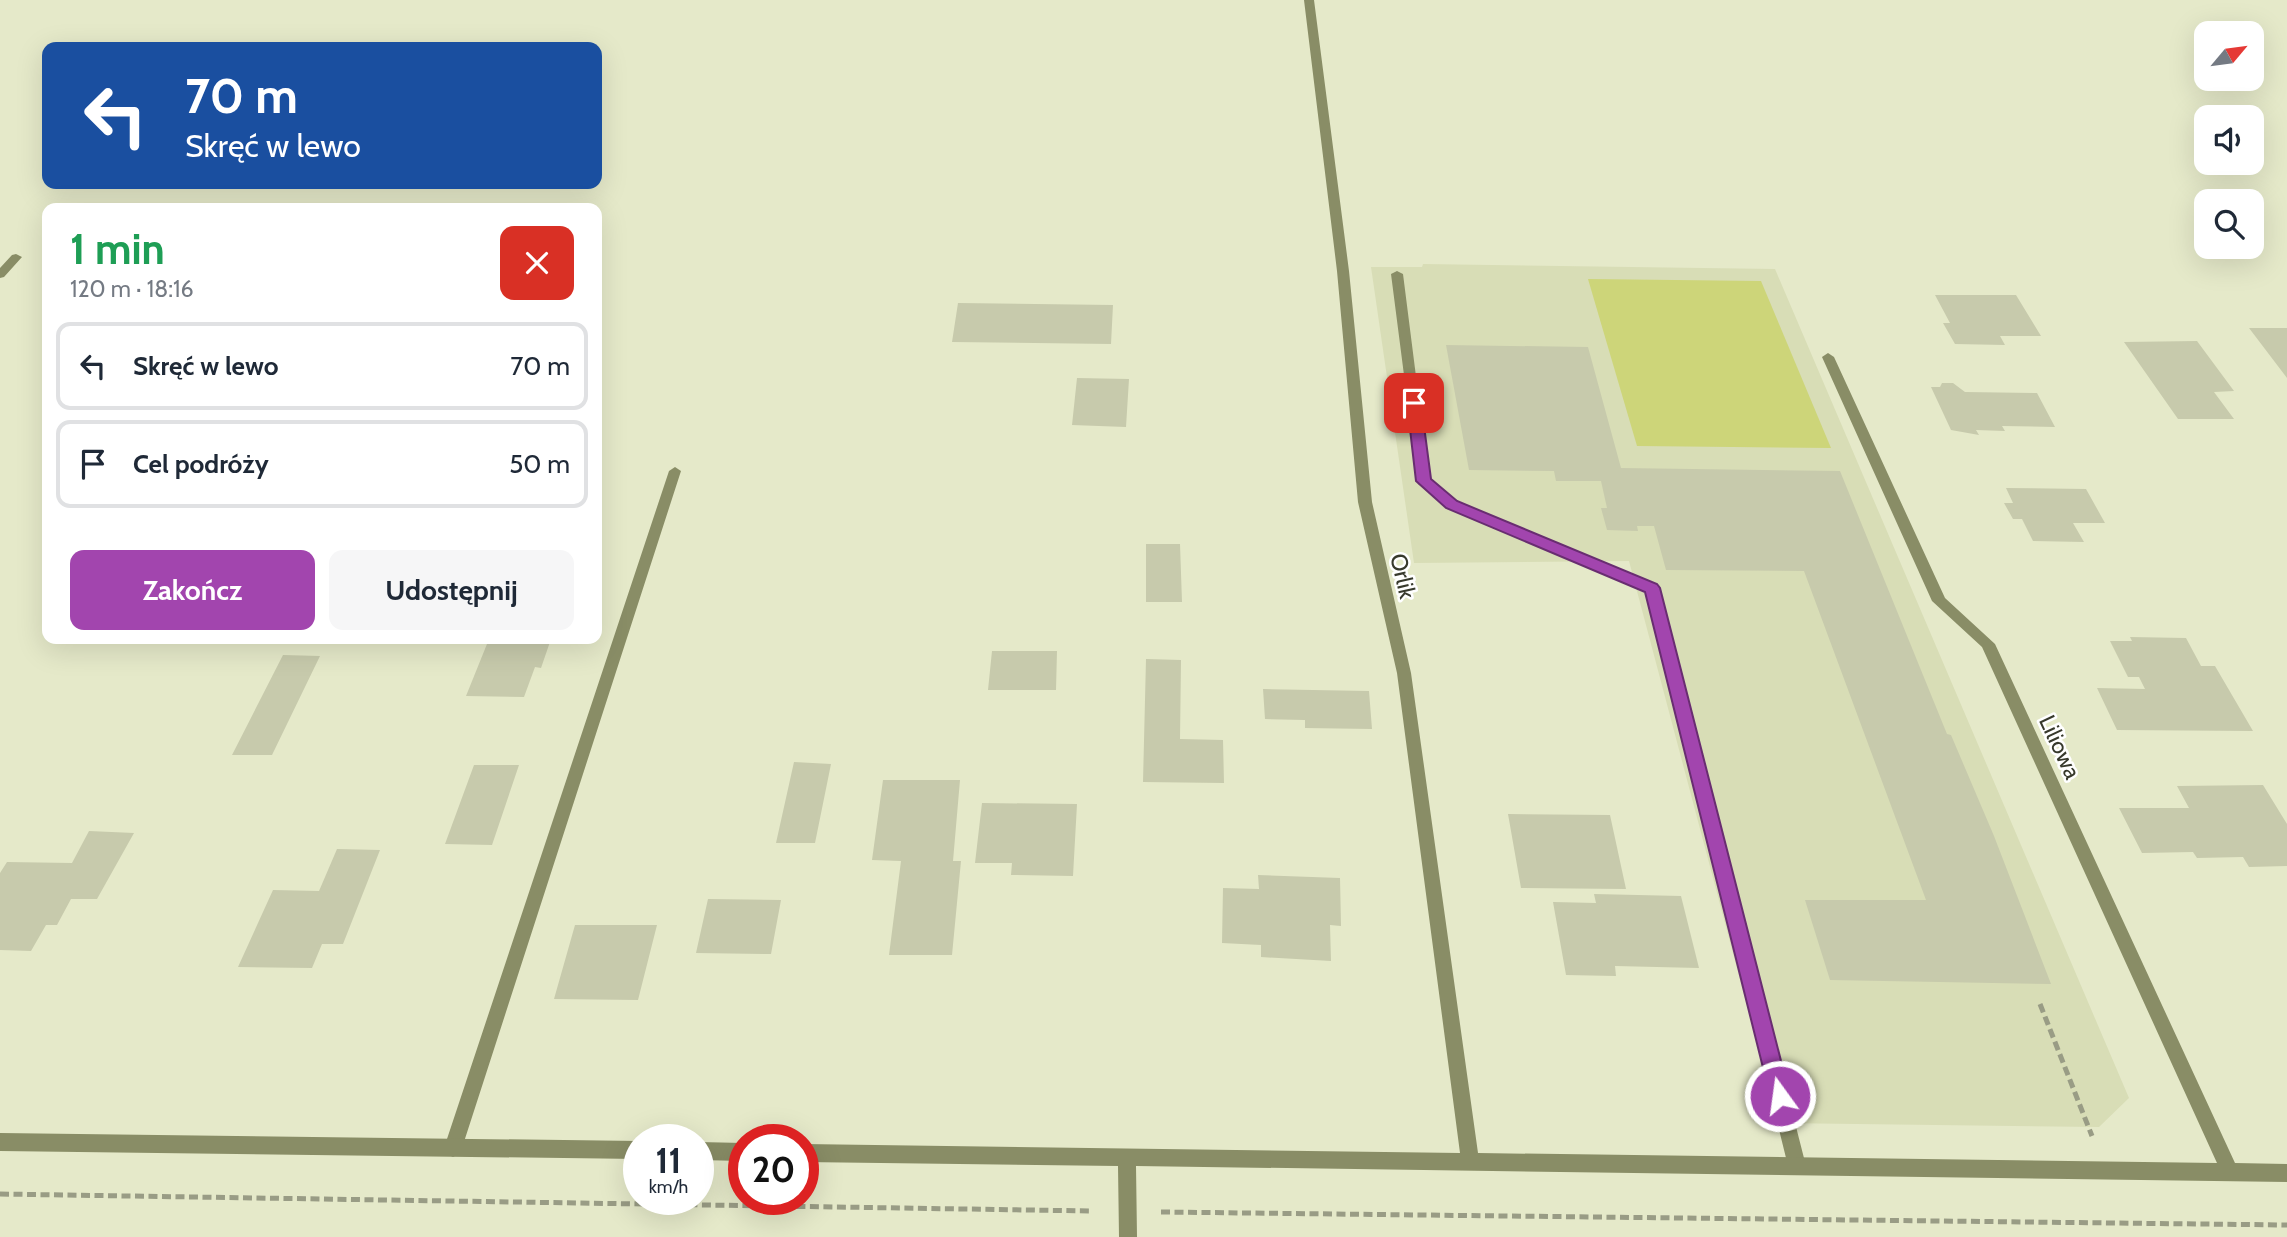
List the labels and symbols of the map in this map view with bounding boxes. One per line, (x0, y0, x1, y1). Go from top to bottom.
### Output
north arrow (2194, 21, 2264, 91)
pin (1384, 373, 1444, 433)
street label: Orlik (1384, 551, 1422, 602)
street label: Liliowa (2033, 711, 2087, 783)
position arrow (1743, 1059, 1817, 1133)
speed limit sign: 20 (728, 1124, 819, 1215)

